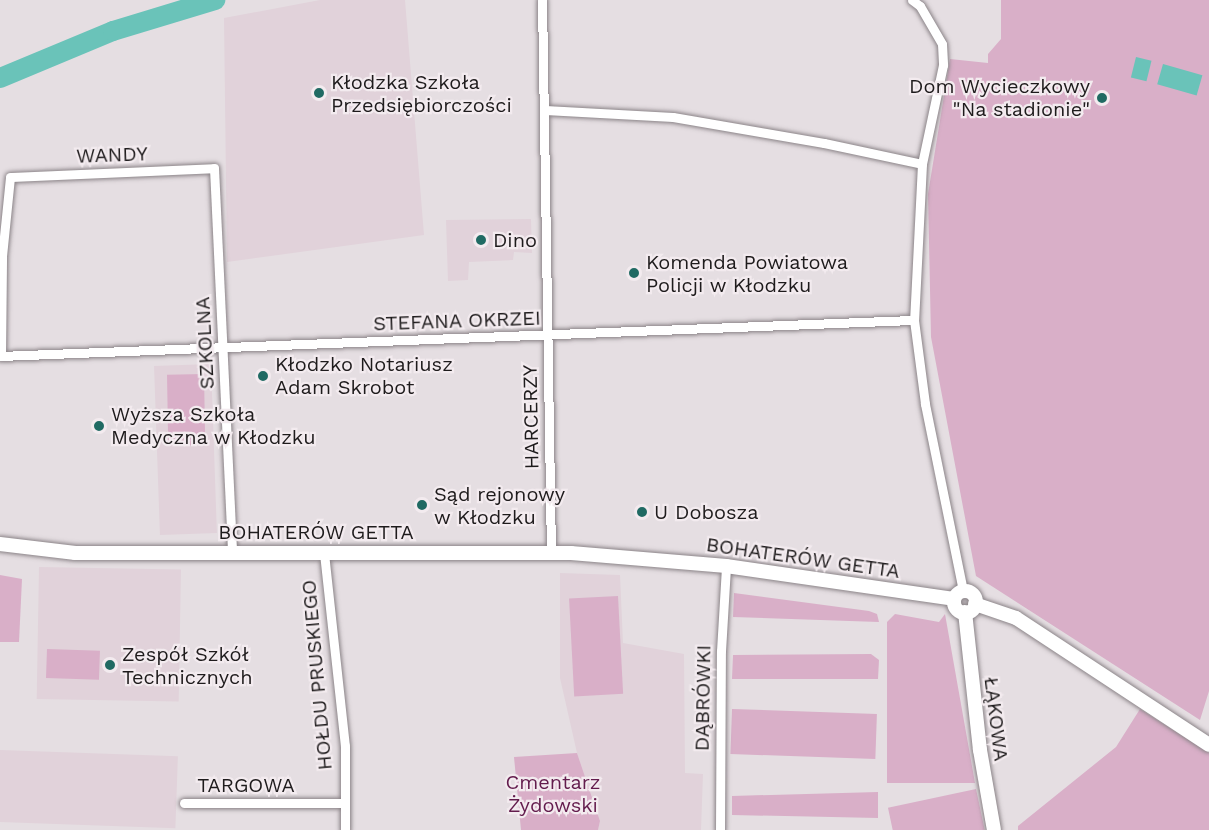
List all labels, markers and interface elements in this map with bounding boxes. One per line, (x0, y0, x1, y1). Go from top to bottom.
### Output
place label: Kłodzka Szkoła Przedsiębiorczości (331, 70, 512, 117)
place label: Dom Wycieczkowy "Na stadionie" (909, 74, 1090, 121)
marker: Kłodzka Szkoła Przedsiębiorczości (312, 86, 326, 100)
marker: Dom Wycieczkowy "Na stadionie" (1095, 91, 1109, 105)
street label: WANDY (76, 142, 148, 168)
place label: Dino (493, 228, 537, 252)
marker: Dino (474, 233, 488, 247)
place label: Komenda Powiatowa Policji w Kłodzku (646, 250, 848, 297)
marker: Komenda Powiatowa Policji w Kłodzku (627, 266, 641, 280)
street label: SZKOLNA (191, 296, 219, 390)
street label: STEFANA OKRZEI (372, 306, 542, 336)
place label: Kłodzko Notariusz Adam Skrobot (275, 352, 453, 399)
street label: HARCERZY (518, 364, 544, 470)
marker: Kłodzko Notariusz Adam Skrobot (256, 369, 270, 383)
place label: Wyższa Szkoła Medyczna w Kłodzku (111, 402, 317, 449)
marker: Wyższa Szkoła Medyczna w Kłodzku (92, 419, 106, 433)
place label: Sąd rejonowy w Kłodzku (434, 482, 565, 529)
marker: Sąd rejonowy w Kłodzku (415, 498, 429, 512)
place label: U Dobosza (654, 500, 758, 524)
marker: U Dobosza (635, 505, 649, 519)
street label: BOHATERÓW GETTA (218, 520, 414, 544)
street label: BOHATERÓW GETTA (704, 532, 902, 584)
street label: HOŁDU PRUSKIEGO (297, 579, 337, 771)
place label: Zespół Szkół Technicznych (122, 642, 253, 689)
street label: DĄBRÓWKI (690, 645, 716, 751)
marker: Zespół Szkół Technicznych (103, 658, 117, 672)
street label: ŁĄKOWA (979, 676, 1013, 762)
park label: Cmentarz Żydowski (505, 770, 601, 817)
street label: TARGOWA (197, 773, 295, 797)

